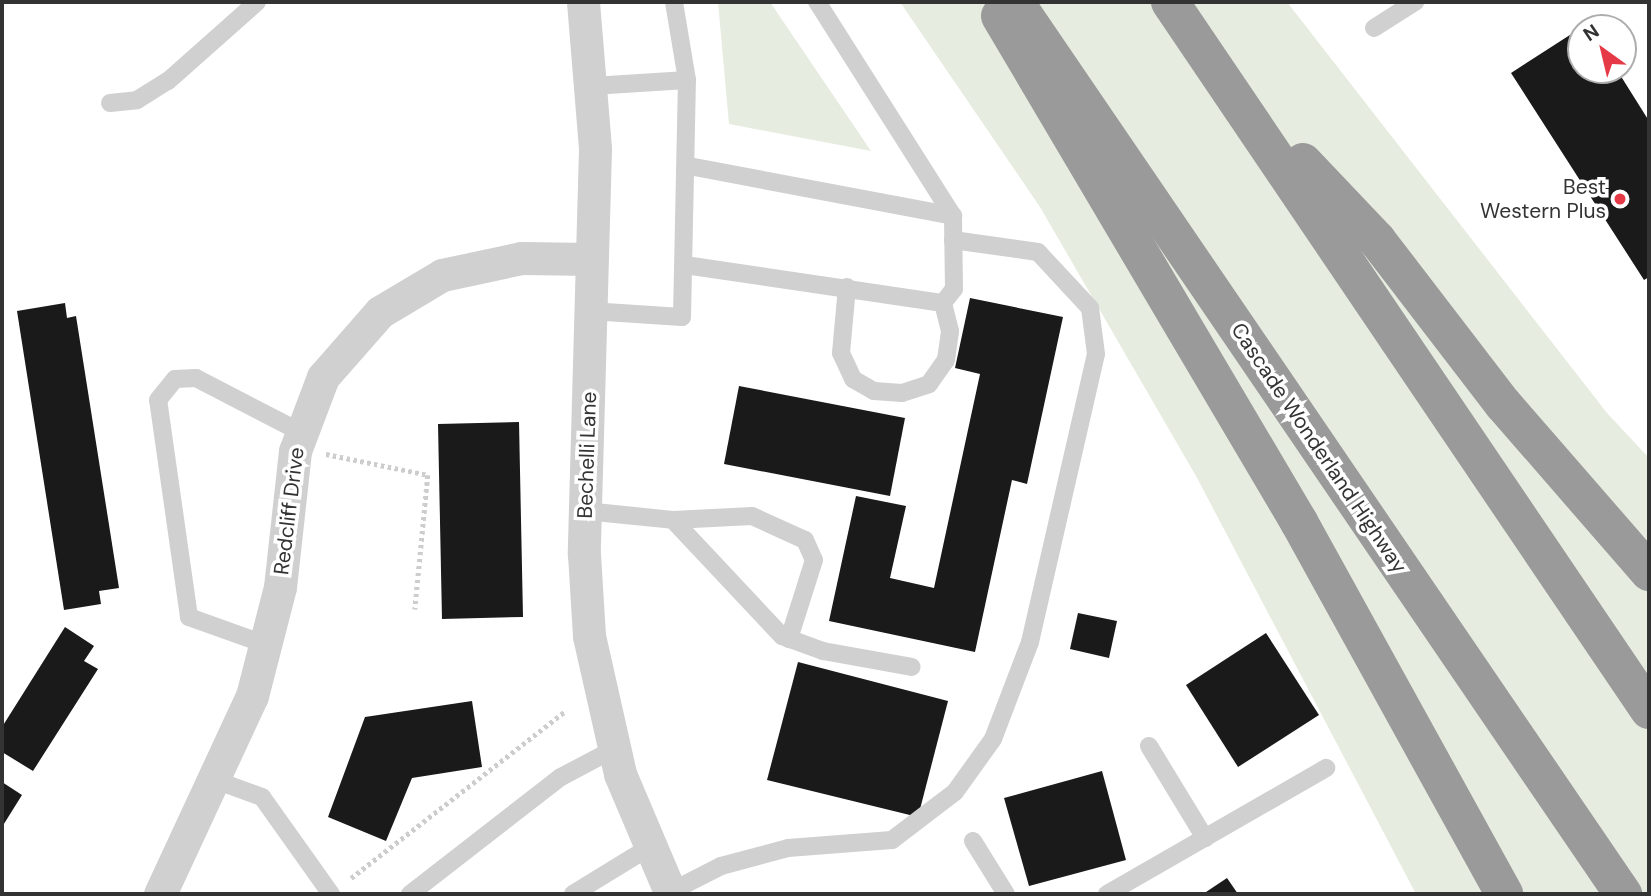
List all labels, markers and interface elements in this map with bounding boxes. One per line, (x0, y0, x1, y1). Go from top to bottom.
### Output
north arrow (1567, 14, 1637, 84)
text: N (1578, 19, 1604, 47)
place label: Best Western Plus (1480, 174, 1606, 224)
marker: Best Western Plus (1612, 191, 1628, 207)
street label: Cascade Wonderland Highway (1226, 318, 1412, 578)
street label: Bechelli Lane (572, 391, 602, 519)
street label: Redcliff Drive (269, 446, 309, 576)

